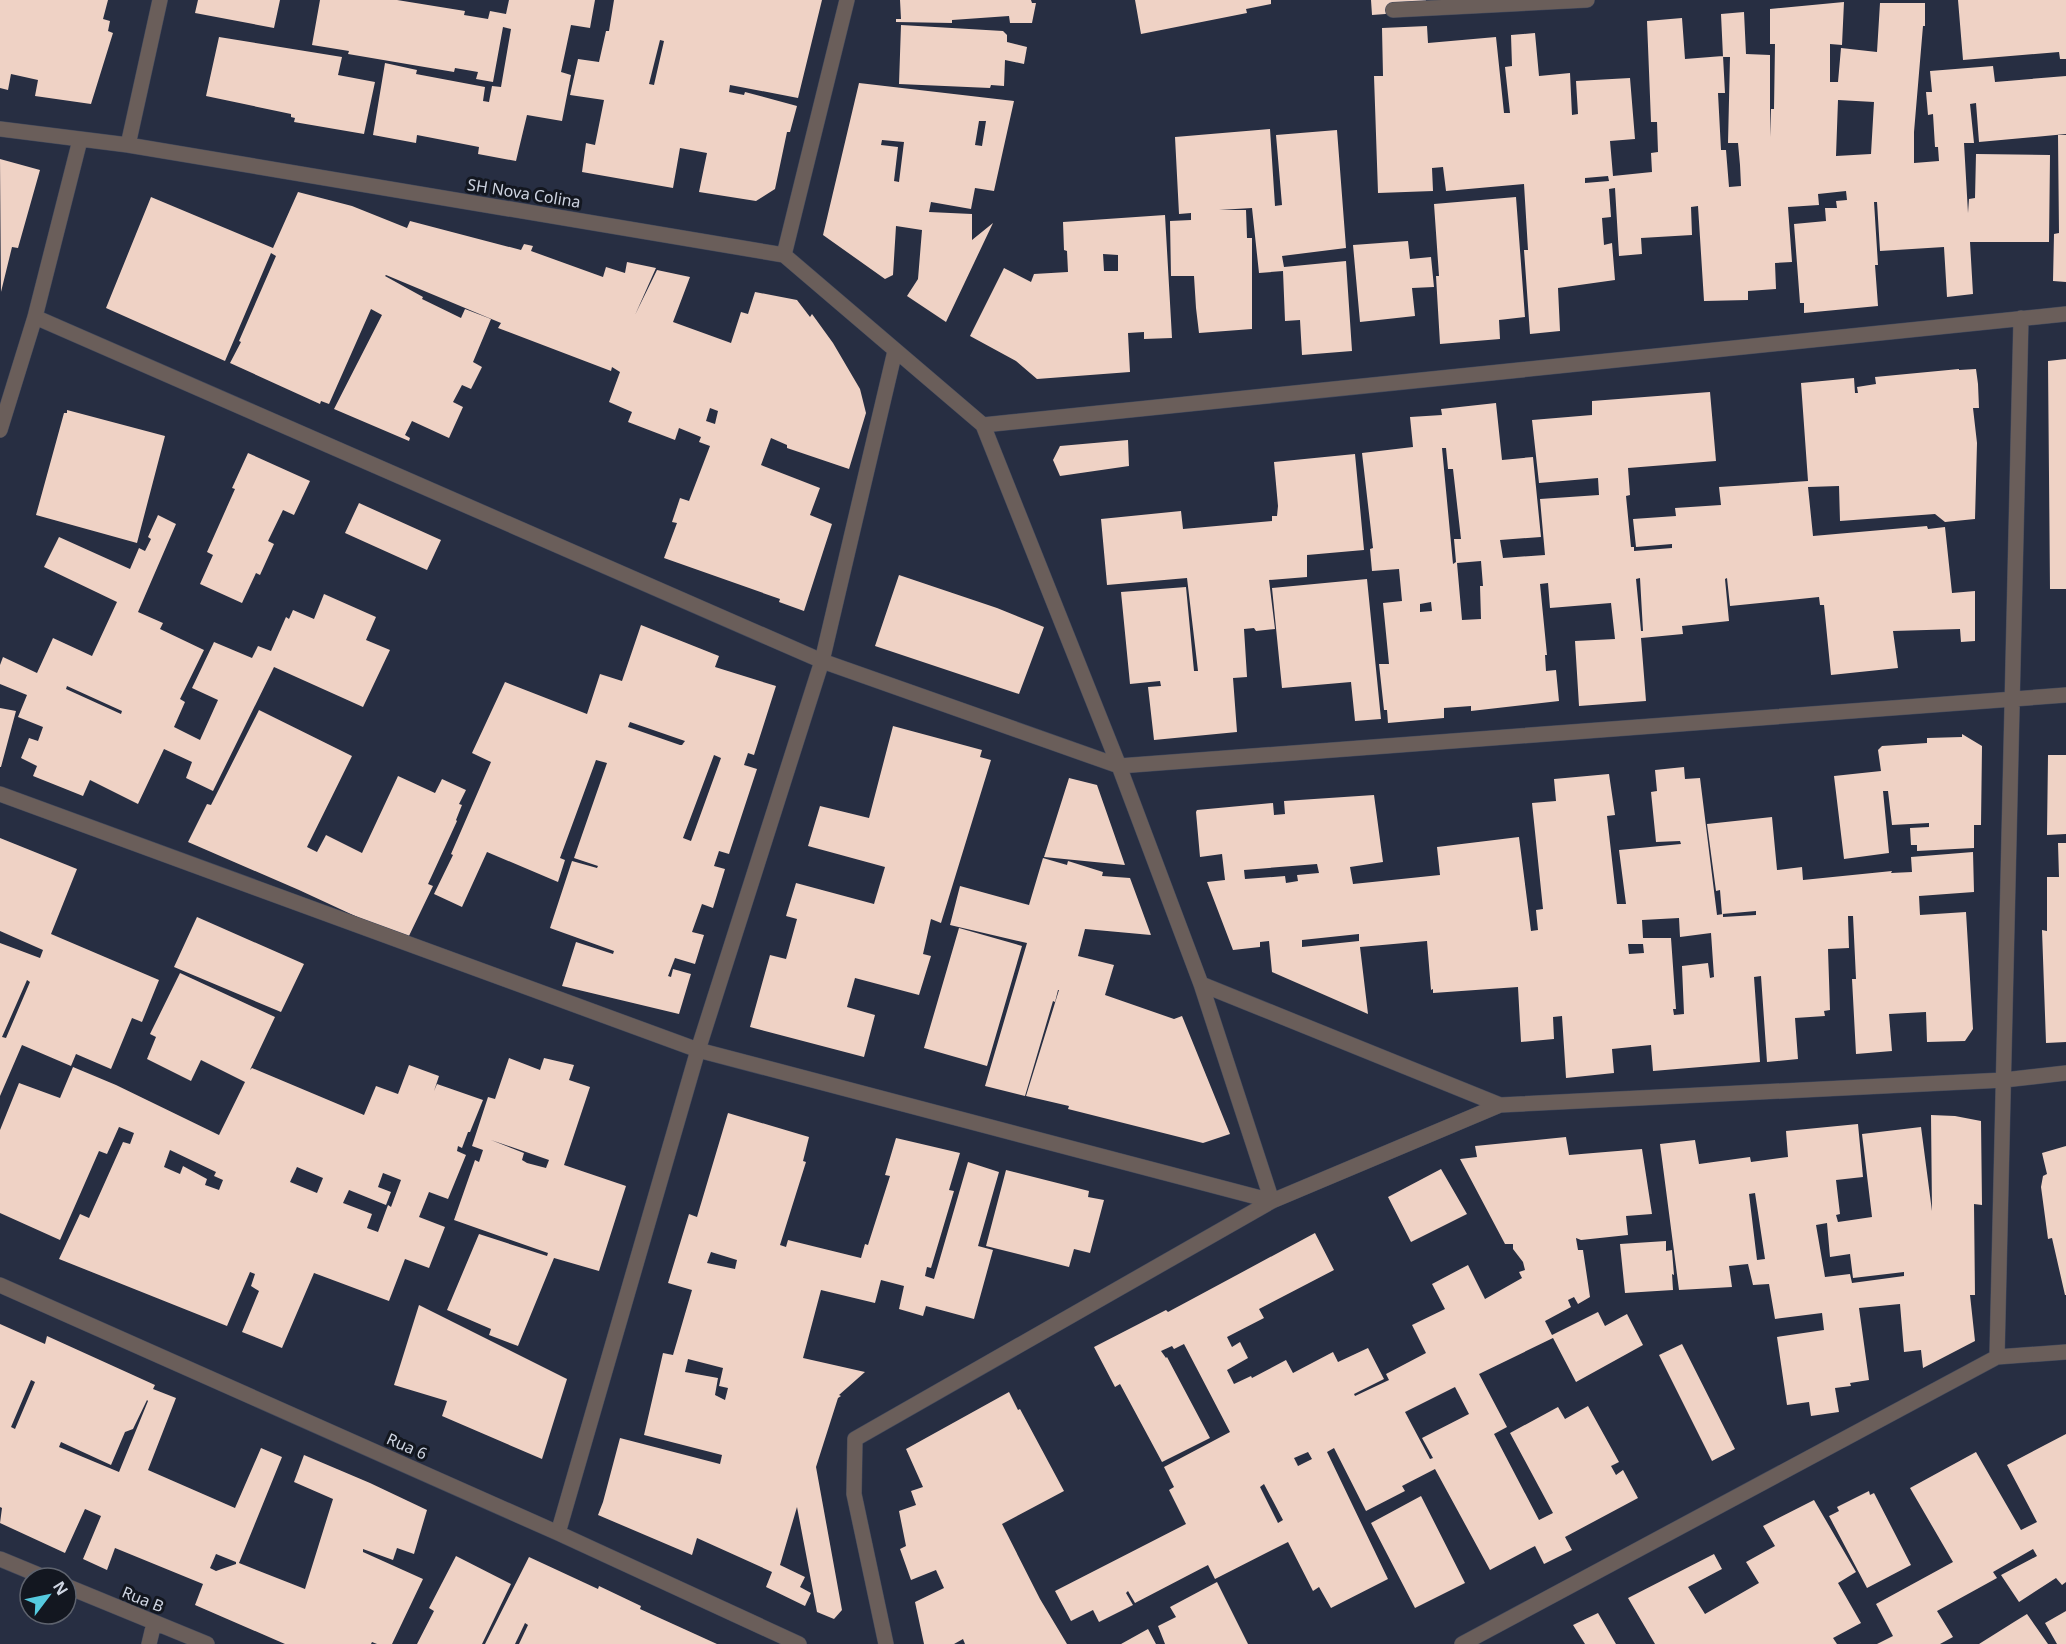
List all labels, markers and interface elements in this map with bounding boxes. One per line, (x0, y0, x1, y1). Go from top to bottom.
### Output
street label: SH Nova Colina (466, 173, 582, 213)
street label: Rua 6 (383, 1427, 431, 1465)
north arrow (18, 1566, 78, 1626)
text: N (48, 1577, 73, 1599)
street label: Rua B (119, 1581, 167, 1617)

